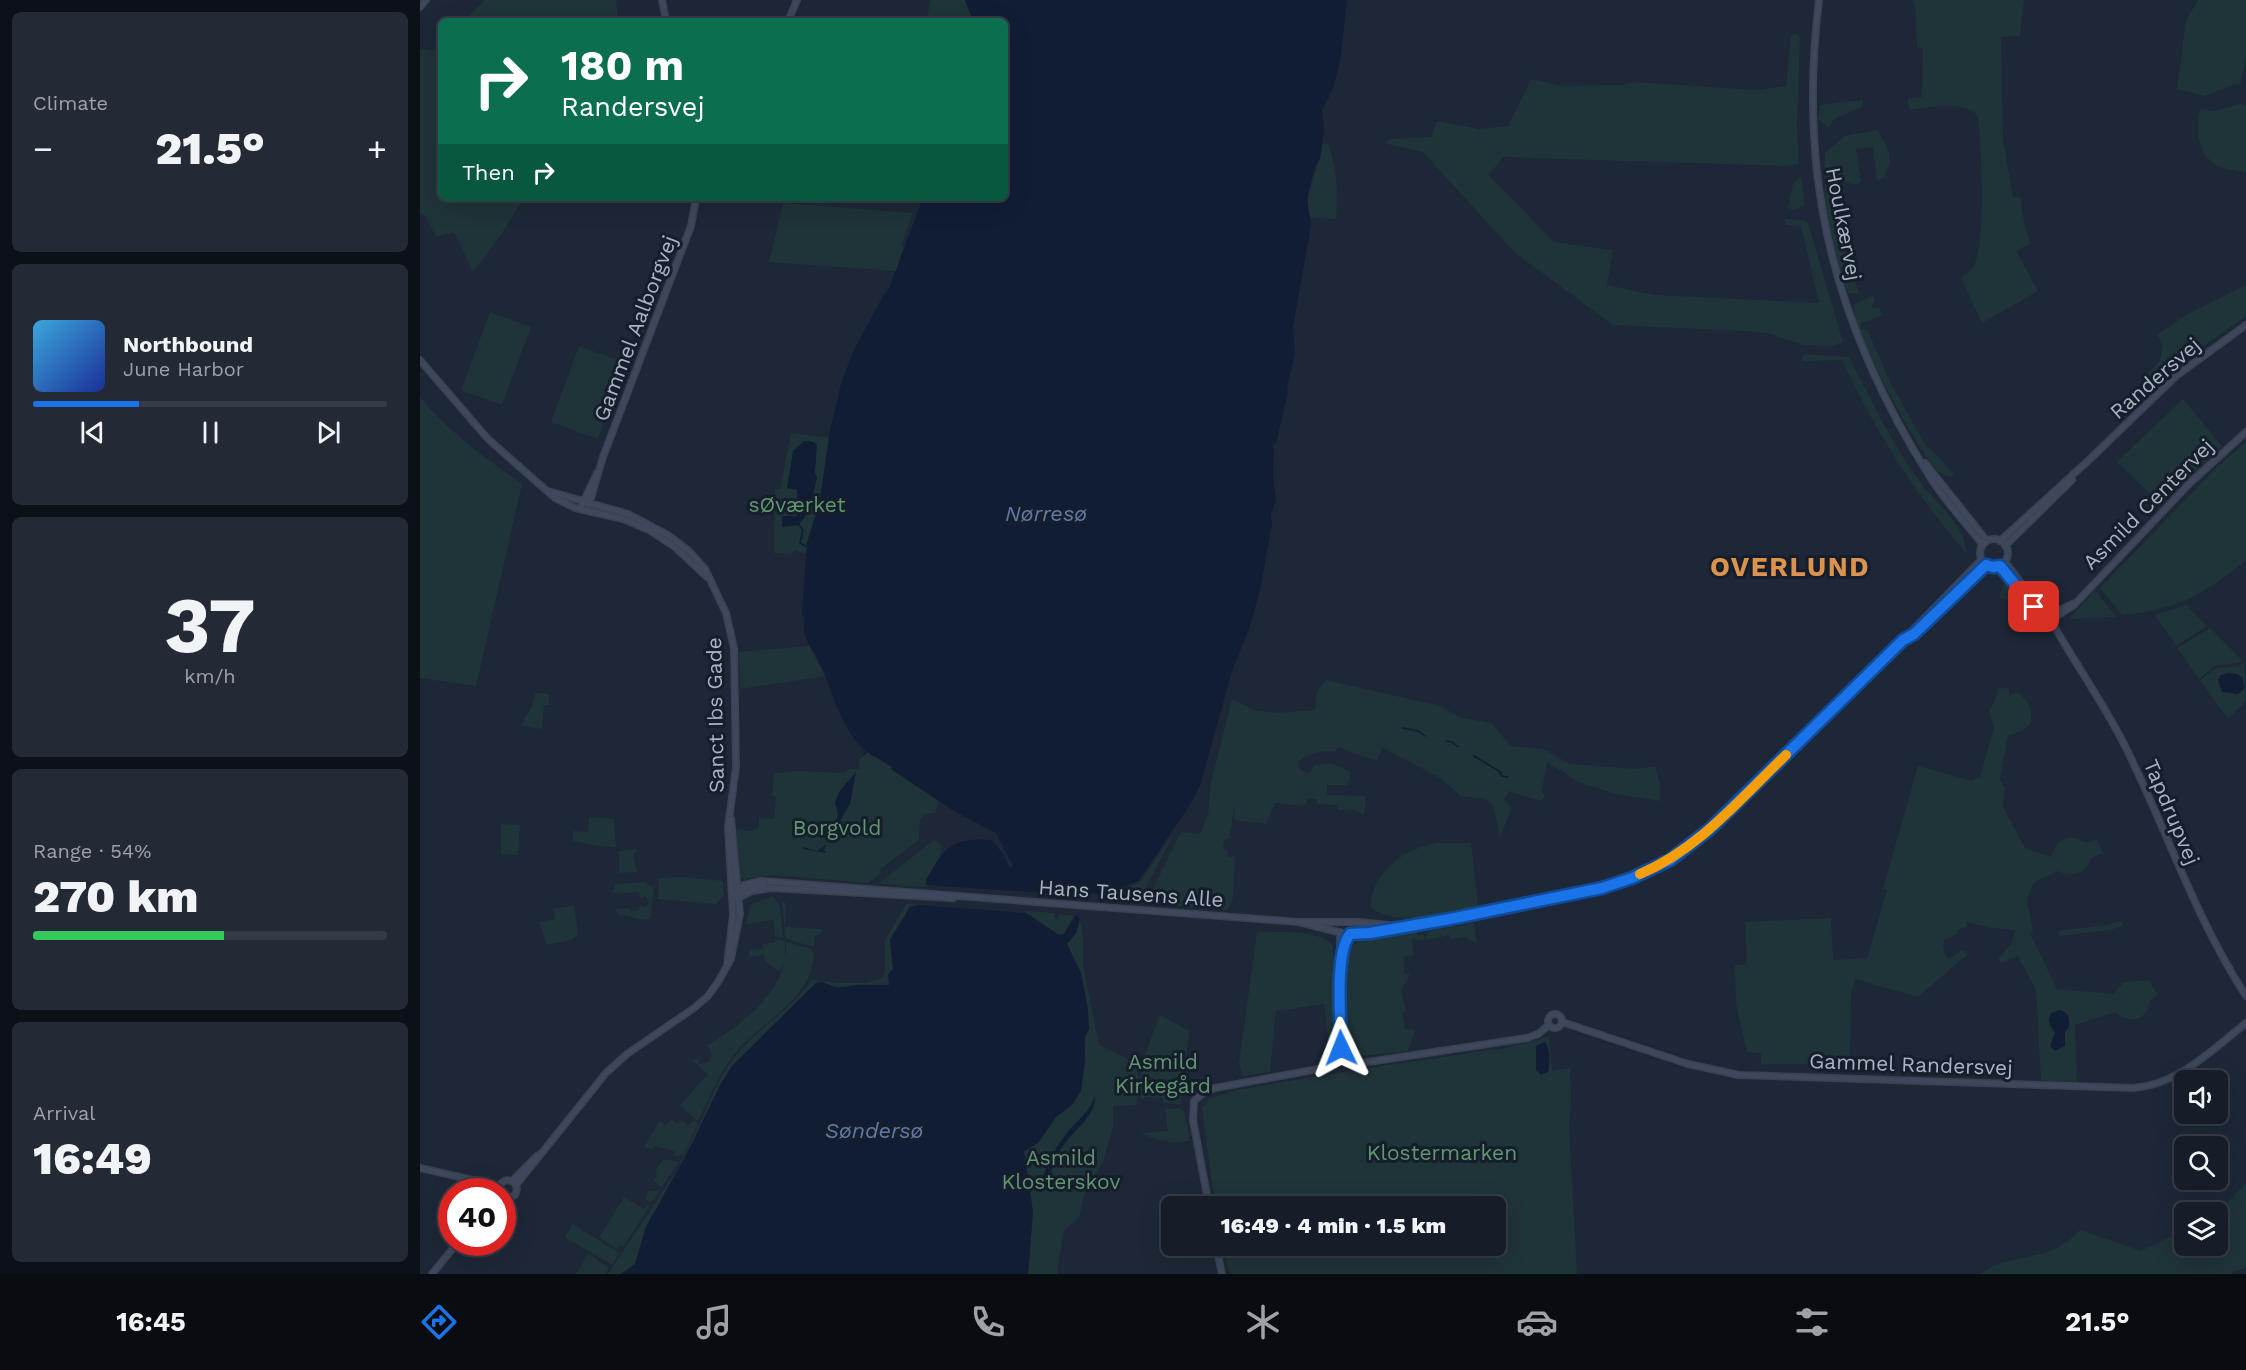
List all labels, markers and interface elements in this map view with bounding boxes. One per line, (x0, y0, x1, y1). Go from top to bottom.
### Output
text: 180 m (561, 41, 684, 90)
icon: right (462, 42, 540, 120)
text: Climate (33, 91, 108, 115)
text: Randersvej (561, 91, 705, 123)
text: 21.5° (155, 122, 265, 175)
text: − (33, 129, 53, 168)
text: + (367, 129, 387, 168)
icon: right (527, 156, 560, 189)
text: Then (462, 160, 515, 185)
street label: Houlkærvej (1821, 165, 1867, 283)
street label: Gammel Aalborgvej (588, 232, 682, 424)
text: Northbound (123, 332, 253, 357)
street label: Randersvej (2105, 332, 2205, 424)
text: June Harbor (123, 357, 244, 381)
icon: previous (76, 416, 109, 449)
icon: pause (194, 416, 227, 449)
icon: next (312, 416, 345, 449)
street label: Asmild Centervej (2077, 433, 2219, 575)
park label: sØværket (749, 492, 846, 517)
water label: Nørresø (1005, 501, 1087, 526)
district label: OVERLUND (1710, 551, 1870, 583)
text: 37 (164, 579, 256, 671)
pin (2008, 581, 2059, 632)
icon: arrive (2017, 590, 2050, 623)
street label: Sanct Ibs Gade (701, 637, 729, 793)
text: km/h (184, 664, 236, 688)
street label: Tapdrupvej (2139, 756, 2205, 868)
park label: Borgvold (793, 815, 881, 840)
text: Range · 54% (33, 839, 151, 863)
text: 270 km (33, 870, 198, 923)
street label: Hans Tausens Alle (1038, 874, 1224, 912)
position arrow (1309, 1016, 1373, 1080)
street label: Gammel Randersvej (1809, 1048, 2013, 1080)
park label: Asmild Kirkegård (1115, 1049, 1211, 1098)
map controls (2174, 1070, 2228, 1256)
button: sound (2174, 1070, 2228, 1124)
text: Arrival (33, 1101, 95, 1125)
water label: Søndersø (825, 1118, 923, 1143)
text: 16:49 (33, 1132, 152, 1185)
button: search (2174, 1136, 2228, 1190)
park label: Klostermarken (1367, 1140, 1517, 1165)
park label: Asmild Klosterskov (1001, 1145, 1121, 1194)
speed limit sign: 40 (438, 1178, 516, 1256)
button: layers (2174, 1202, 2228, 1256)
text: 16:49 · 4 min · 1.5 km (1221, 1213, 1446, 1238)
icon: directions (418, 1301, 460, 1343)
icon: music (693, 1301, 735, 1343)
icon: phone (967, 1301, 1009, 1343)
icon: climate (1242, 1301, 1284, 1343)
icon: car (1516, 1301, 1558, 1343)
icon: filters (1791, 1301, 1833, 1343)
text: 16:45 (116, 1306, 186, 1338)
text: 21.5° (2065, 1306, 2130, 1338)

